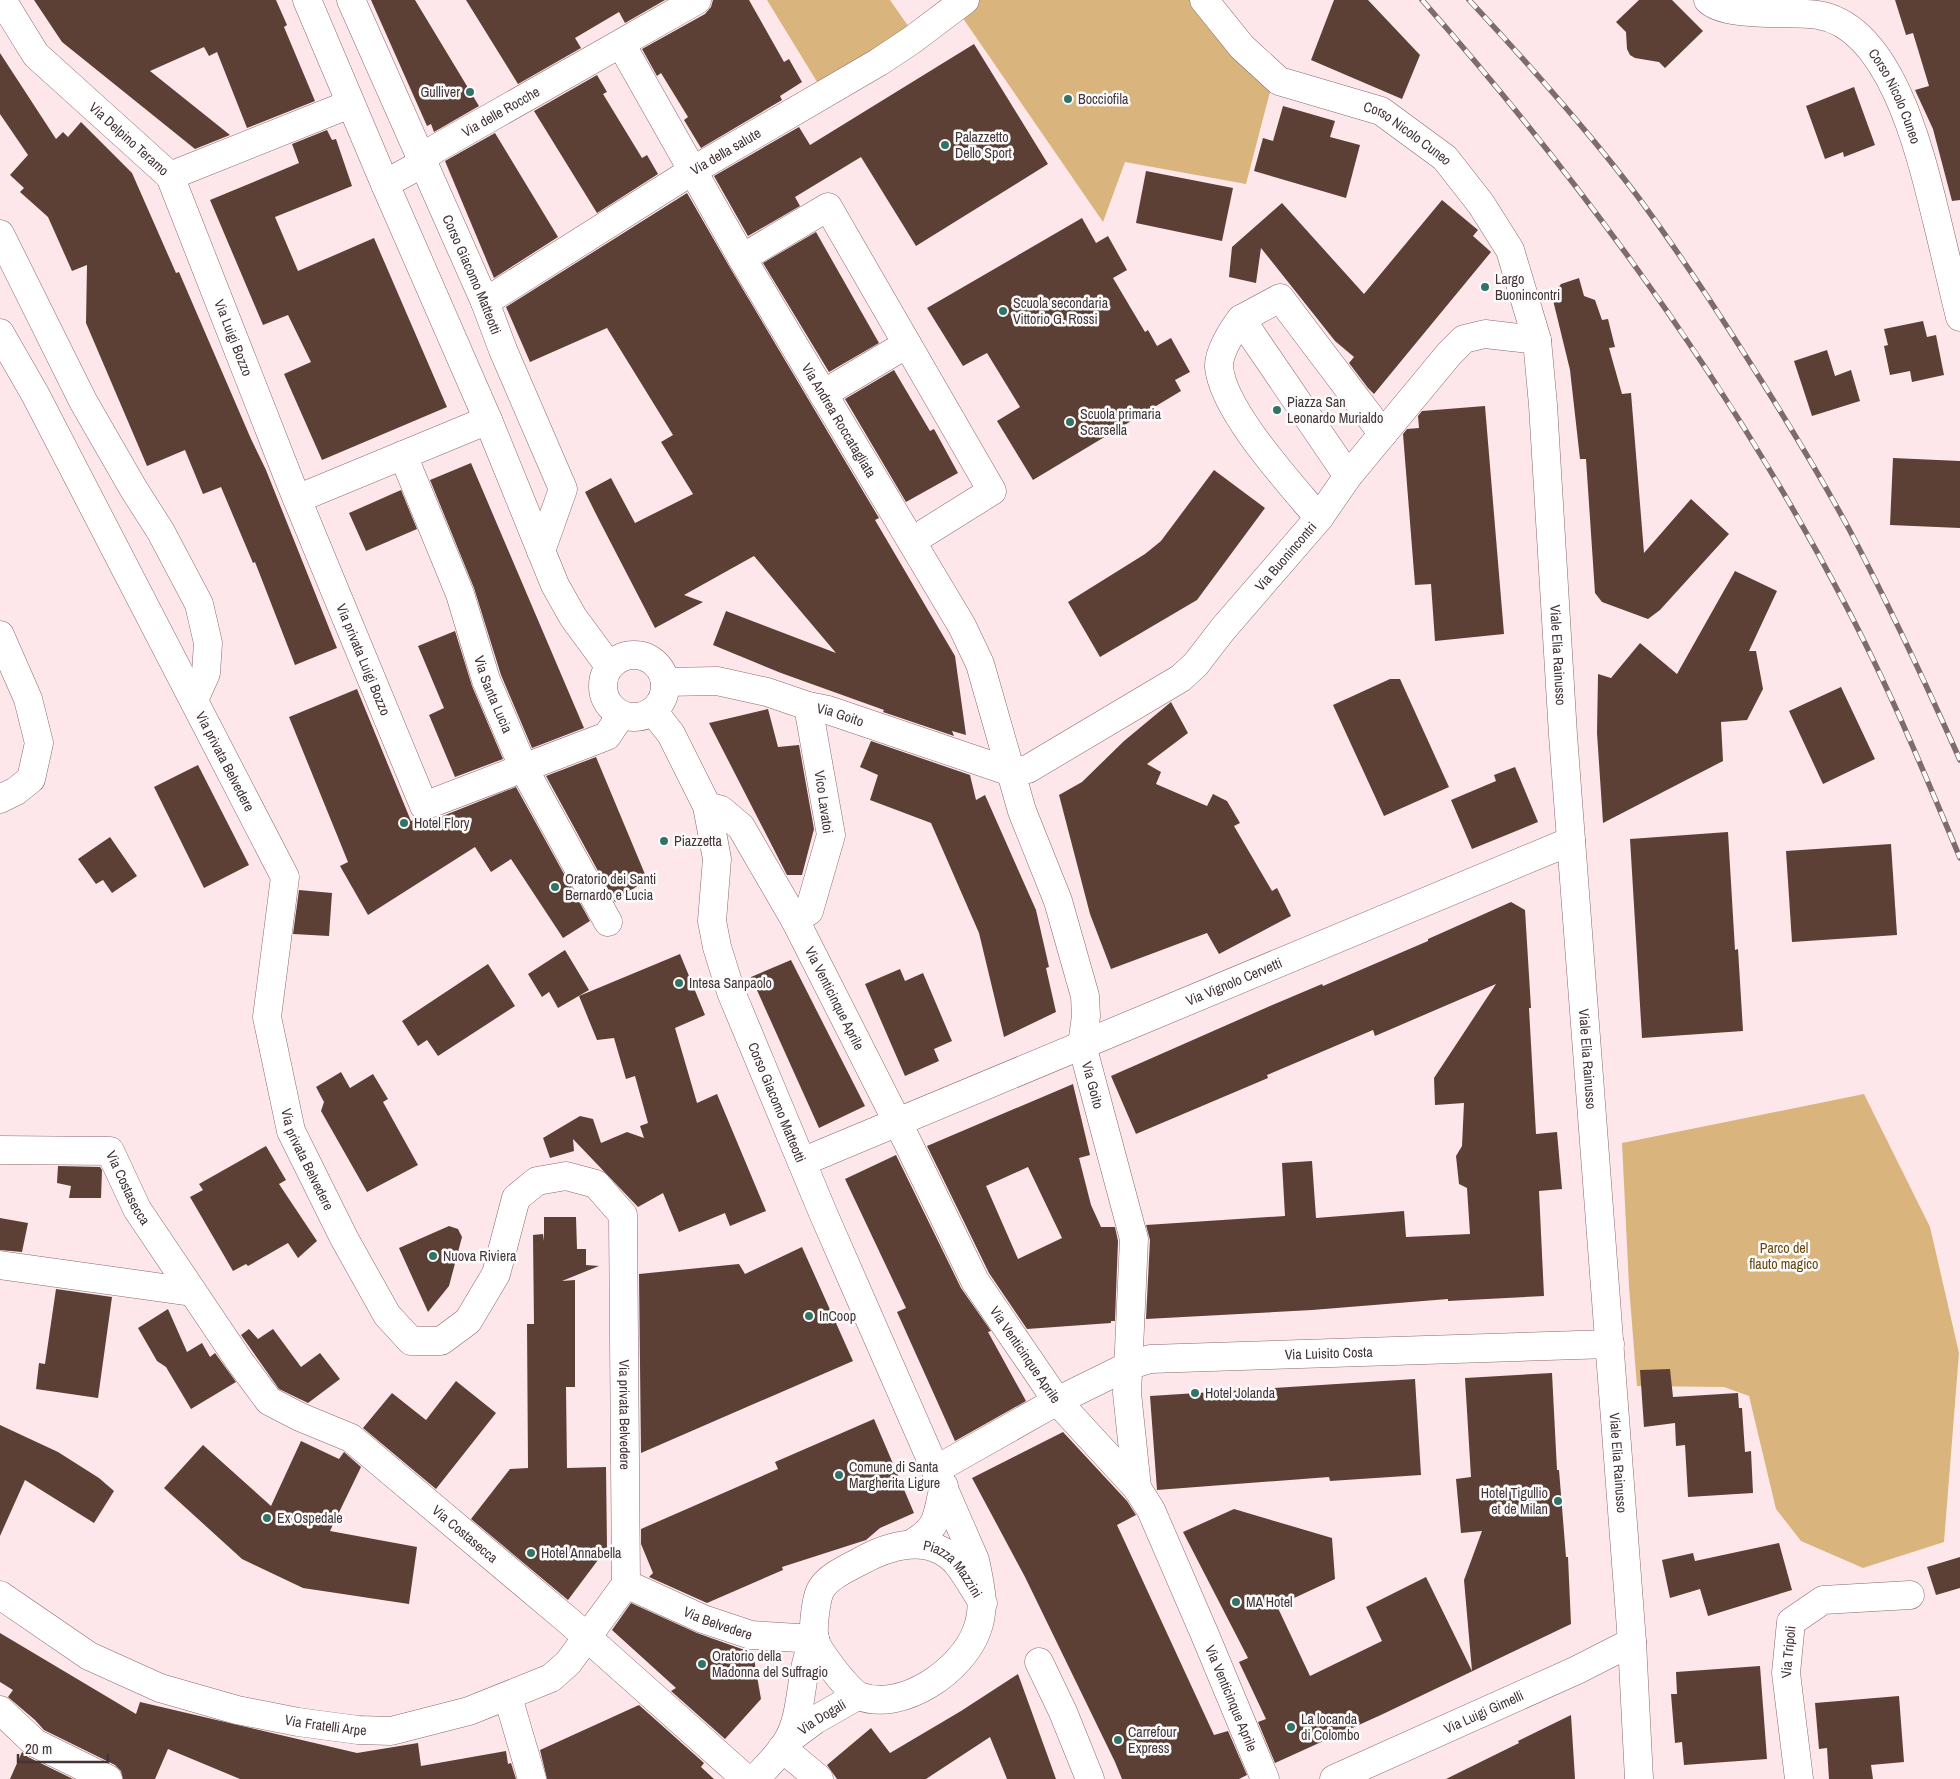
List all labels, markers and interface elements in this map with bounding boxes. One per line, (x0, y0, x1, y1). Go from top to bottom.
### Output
street label: Corso Nicolo Cuneo (1864, 45, 1925, 146)
street label: Via delle Rocche (459, 82, 543, 141)
place label: Gulliver (420, 83, 460, 101)
marker: Gulliver (464, 86, 476, 98)
place label: Bocciofila (1078, 90, 1129, 108)
marker: Bocciofila (1062, 93, 1074, 105)
street label: Corso Nicolo Cuneo (1361, 97, 1456, 169)
street label: Via Delpino Teramo (85, 98, 173, 180)
street label: Via della salute (687, 124, 764, 179)
place label: Palazzetto Dello Sport (955, 128, 1012, 162)
marker: Palazzetto Dello Sport (939, 139, 951, 151)
street label: Corso Giacomo Matteotti (438, 212, 505, 337)
place label: Largo Buonincontri (1495, 270, 1560, 304)
marker: Largo Buonincontri (1479, 281, 1491, 293)
place label: Scuola secondaria Vittorio G. Rossi (1013, 294, 1109, 328)
street label: Via Luigi Bozzo (210, 297, 257, 379)
marker: Scuola secondaria Vittorio G. Rossi (997, 305, 1009, 317)
street label: Via Andrea Roccatagliata (798, 360, 881, 481)
place label: Piazza San Leonardo Murialdo (1287, 393, 1383, 427)
marker: Piazza San Leonardo Murialdo (1271, 404, 1283, 416)
place label: Scuola primaria Scarsella (1080, 405, 1162, 439)
marker: Scuola primaria Scarsella (1064, 416, 1076, 428)
street label: Via Buonincontri (1251, 518, 1320, 595)
street label: Via privata Luigi Bozzo (332, 601, 395, 718)
street label: Viale Elia Rainusso (1546, 604, 1570, 706)
street label: Via Santa Lucia (470, 654, 517, 736)
street label: Via Goito (815, 699, 866, 730)
street label: Via privata Belvedere (192, 708, 259, 815)
street label: Vico Lavatoi (811, 769, 837, 835)
place label: Hotel Flory (414, 814, 470, 832)
marker: Hotel Flory (398, 817, 410, 829)
place label: Piazzetta (674, 832, 722, 850)
marker: Piazzetta (658, 835, 670, 847)
place label: Oratorio dei Santi Bernardo e Lucia (565, 870, 656, 904)
marker: Oratorio dei Santi Bernardo e Lucia (549, 881, 561, 893)
street label: Via Venticinque Aprile (801, 943, 868, 1053)
street label: Via Vignolo Cervetti (1183, 954, 1285, 1010)
place label: Intesa Sanpaolo (689, 974, 772, 992)
marker: Intesa Sanpaolo (673, 977, 685, 989)
street label: Viale Elia Rainusso (1575, 1008, 1600, 1110)
street label: Corso Giacomo Matteotti (744, 1040, 810, 1165)
street label: Via Goito (1078, 1059, 1108, 1111)
street label: Via privata Belvedere (277, 1107, 338, 1213)
street label: Via Costasecca (102, 1148, 154, 1229)
park label: Parco del flauto magico (1750, 1239, 1818, 1273)
place label: Nuova Riviera (443, 1247, 517, 1265)
marker: Nuova Riviera (427, 1250, 439, 1262)
street label: Via Venticinque Aprile (986, 1303, 1065, 1407)
place label: InCoop (819, 1307, 856, 1325)
marker: InCoop (803, 1310, 815, 1322)
street label: Via Luisito Costa (1284, 1343, 1374, 1364)
street label: Via privata Belvedere (615, 1359, 634, 1470)
place label: Hotel Jolanda (1205, 1384, 1276, 1402)
marker: Hotel Jolanda (1189, 1387, 1201, 1399)
street label: Viale Elia Rainusso (1606, 1412, 1631, 1514)
place label: Comune di Santa Margherita Ligure (849, 1458, 940, 1492)
marker: Comune di Santa Margherita Ligure (833, 1469, 845, 1481)
place label: Hotel Tigullio et de Milan (1481, 1484, 1548, 1518)
marker: Hotel Tigullio et de Milan (1552, 1495, 1564, 1507)
street label: Via Costasecca (428, 1501, 502, 1567)
place label: Ex Ospedale (277, 1509, 343, 1527)
marker: Ex Ospedale (261, 1512, 273, 1524)
street label: Piazza Mazzini (922, 1536, 986, 1601)
place label: Hotel Annabella (541, 1544, 622, 1562)
marker: Hotel Annabella (525, 1547, 537, 1559)
place label: MA Hotel (1246, 1593, 1293, 1611)
marker: MA Hotel (1230, 1596, 1242, 1608)
street label: Via Belvedere (681, 1602, 755, 1644)
street label: Via Tripoli (1777, 1625, 1800, 1679)
street label: Via Venticinque Aprile (1201, 1642, 1261, 1754)
place label: Oratorio della Madonna del Suffragio (712, 1647, 828, 1681)
marker: Oratorio della Madonna del Suffragio (696, 1658, 708, 1670)
street label: Via Luigi Gimelli (1441, 1686, 1526, 1738)
street label: Via Dogali (794, 1695, 849, 1739)
place label: La locanda di Colombo (1301, 1710, 1360, 1744)
street label: Via Fratelli Arpe (283, 1711, 367, 1739)
marker: La locanda di Colombo (1285, 1721, 1297, 1733)
place label: Carrefour Express (1128, 1723, 1177, 1757)
scale bar (18, 1732, 108, 1764)
marker: Carrefour Express (1112, 1734, 1124, 1746)
text: 20 m (25, 1738, 52, 1759)

